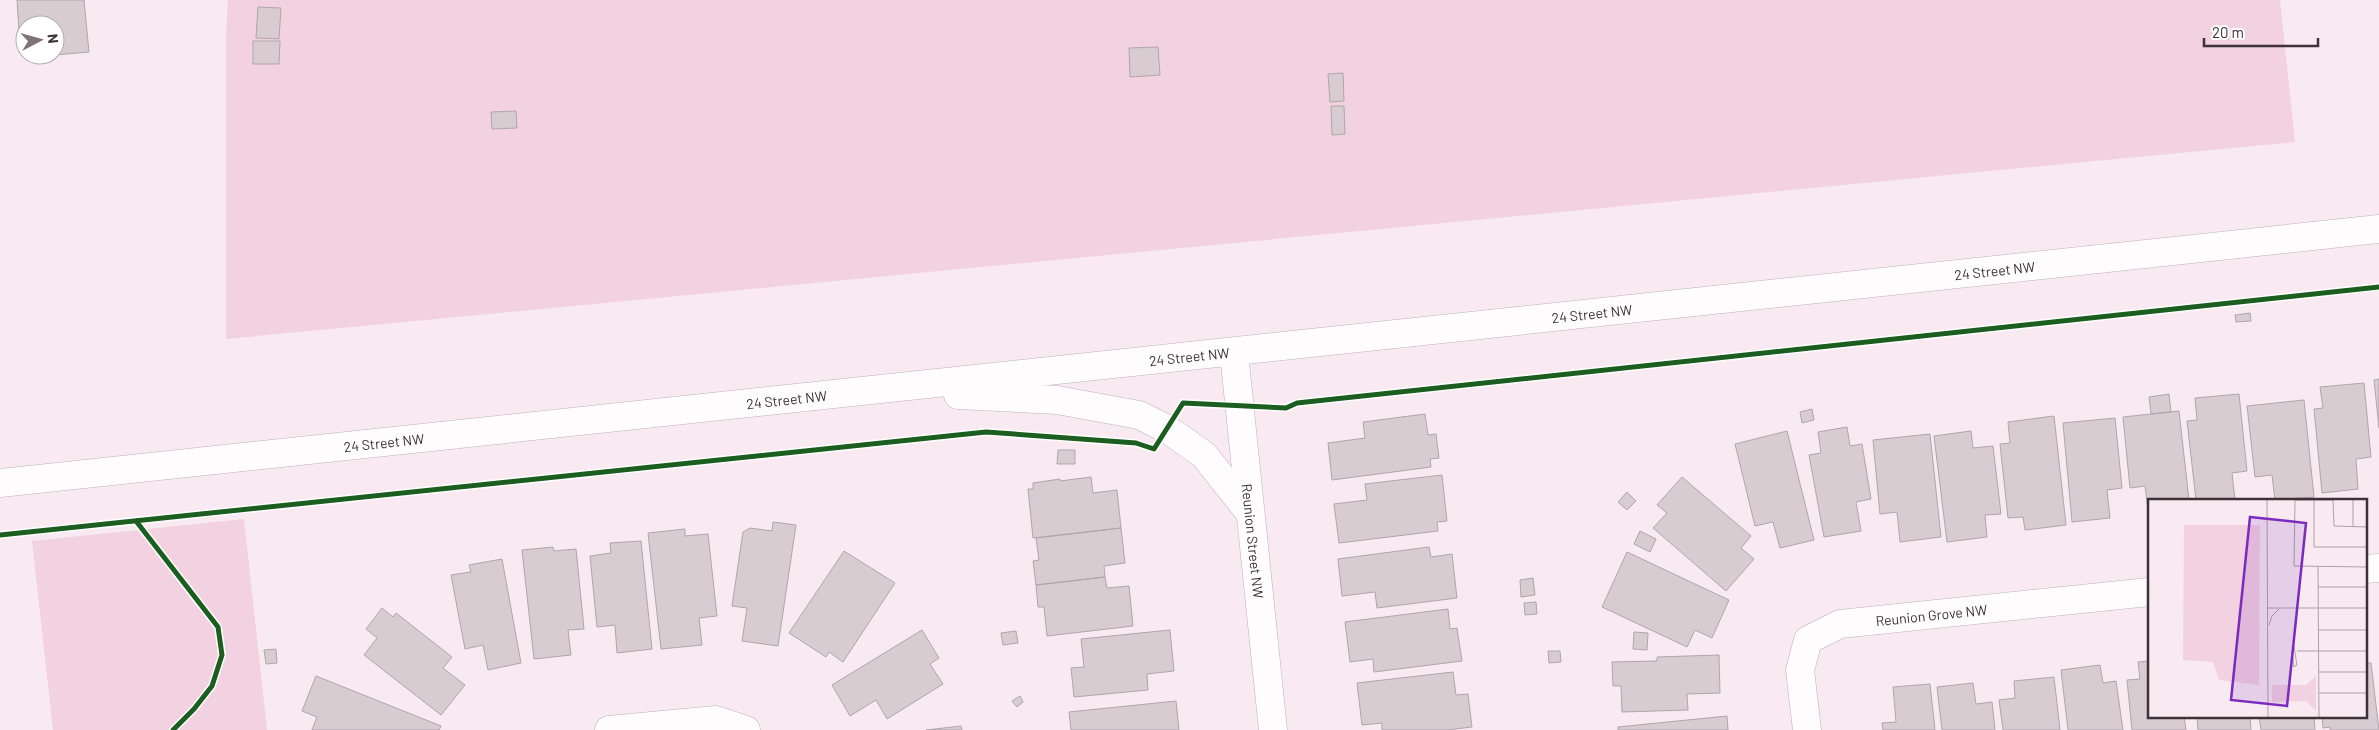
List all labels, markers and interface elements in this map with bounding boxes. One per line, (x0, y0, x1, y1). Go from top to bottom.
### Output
north arrow (15, 15, 65, 65)
scale bar (2204, 15, 2318, 47)
text: 20 m (2212, 23, 2244, 41)
text: N (44, 33, 62, 44)
street label: 24 Street NW (1954, 257, 2036, 283)
street label: 24 Street NW (1551, 300, 1633, 326)
street label: 24 Street NW (1148, 343, 1230, 369)
street label: 24 Street NW (745, 386, 828, 412)
street label: 24 Street NW (343, 429, 425, 455)
street label: Reunion Street NW (1239, 483, 1268, 599)
inset map (2148, 499, 2366, 718)
street label: Reunion Grove NW (1875, 600, 1988, 629)

